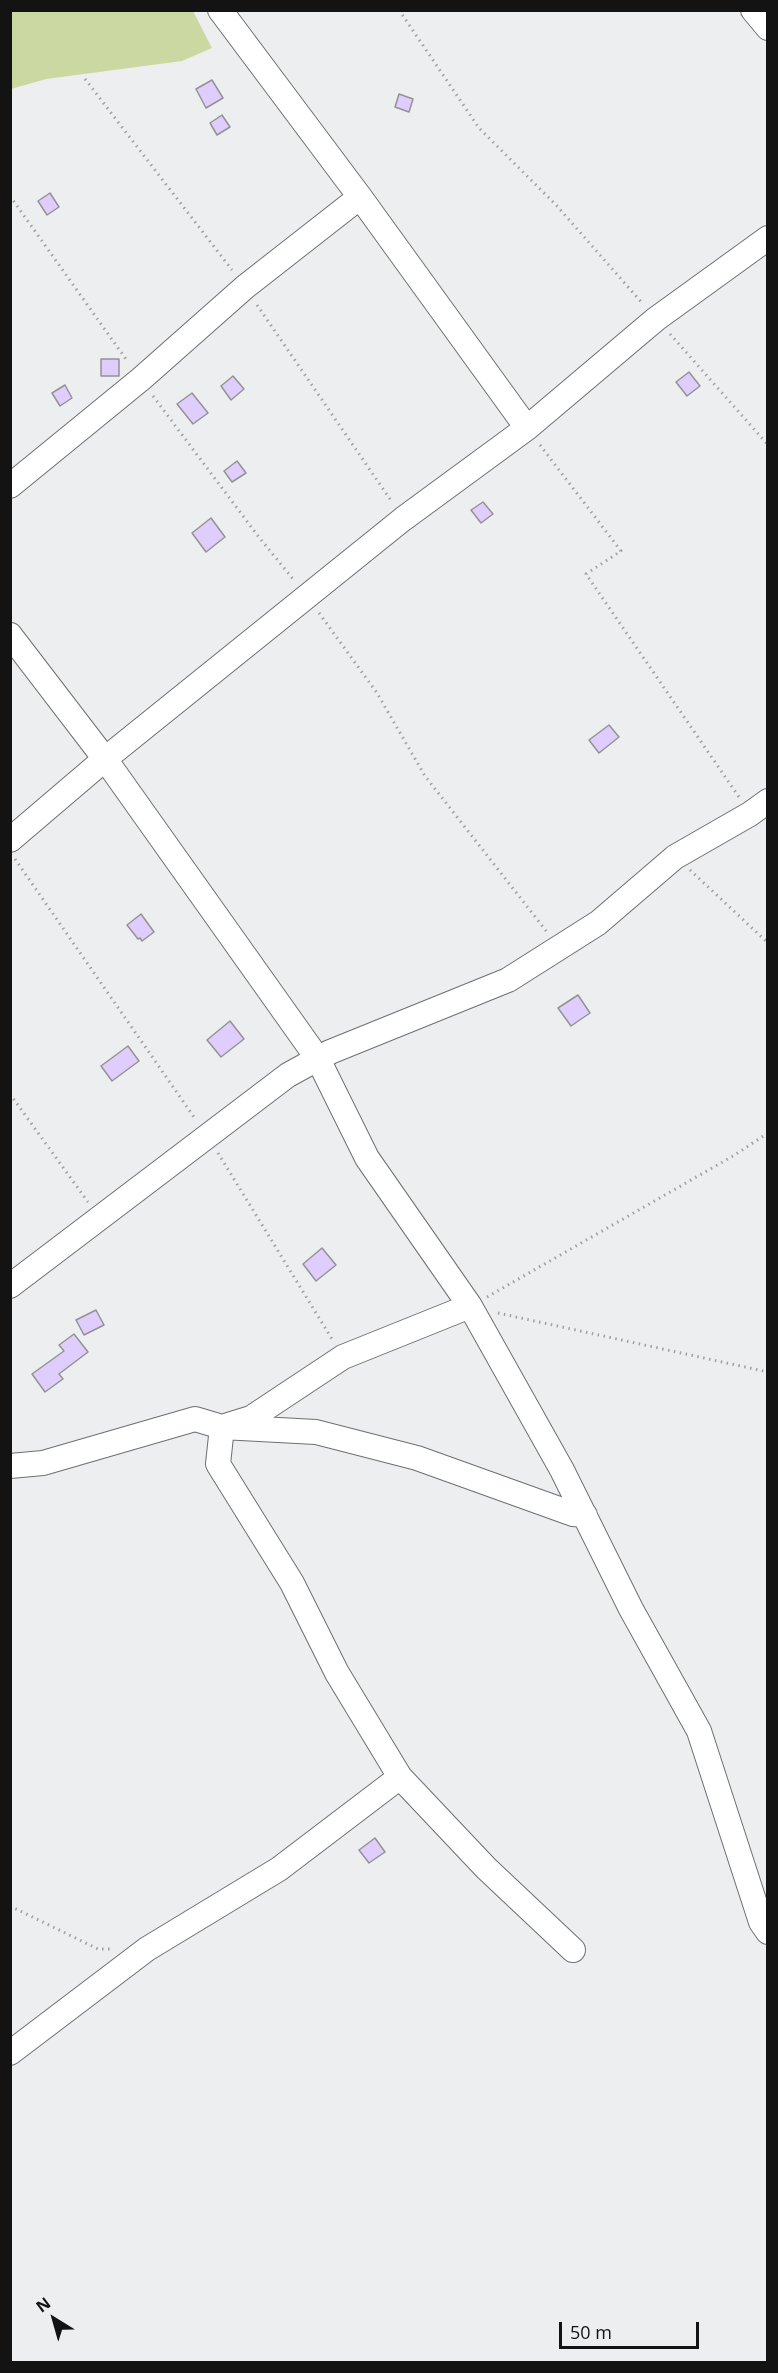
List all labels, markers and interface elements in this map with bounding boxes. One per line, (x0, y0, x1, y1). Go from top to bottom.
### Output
north arrow (24, 2289, 84, 2349)
text: N (31, 2292, 55, 2317)
scale bar (562, 2310, 702, 2348)
text: 50 m (570, 2320, 612, 2344)

